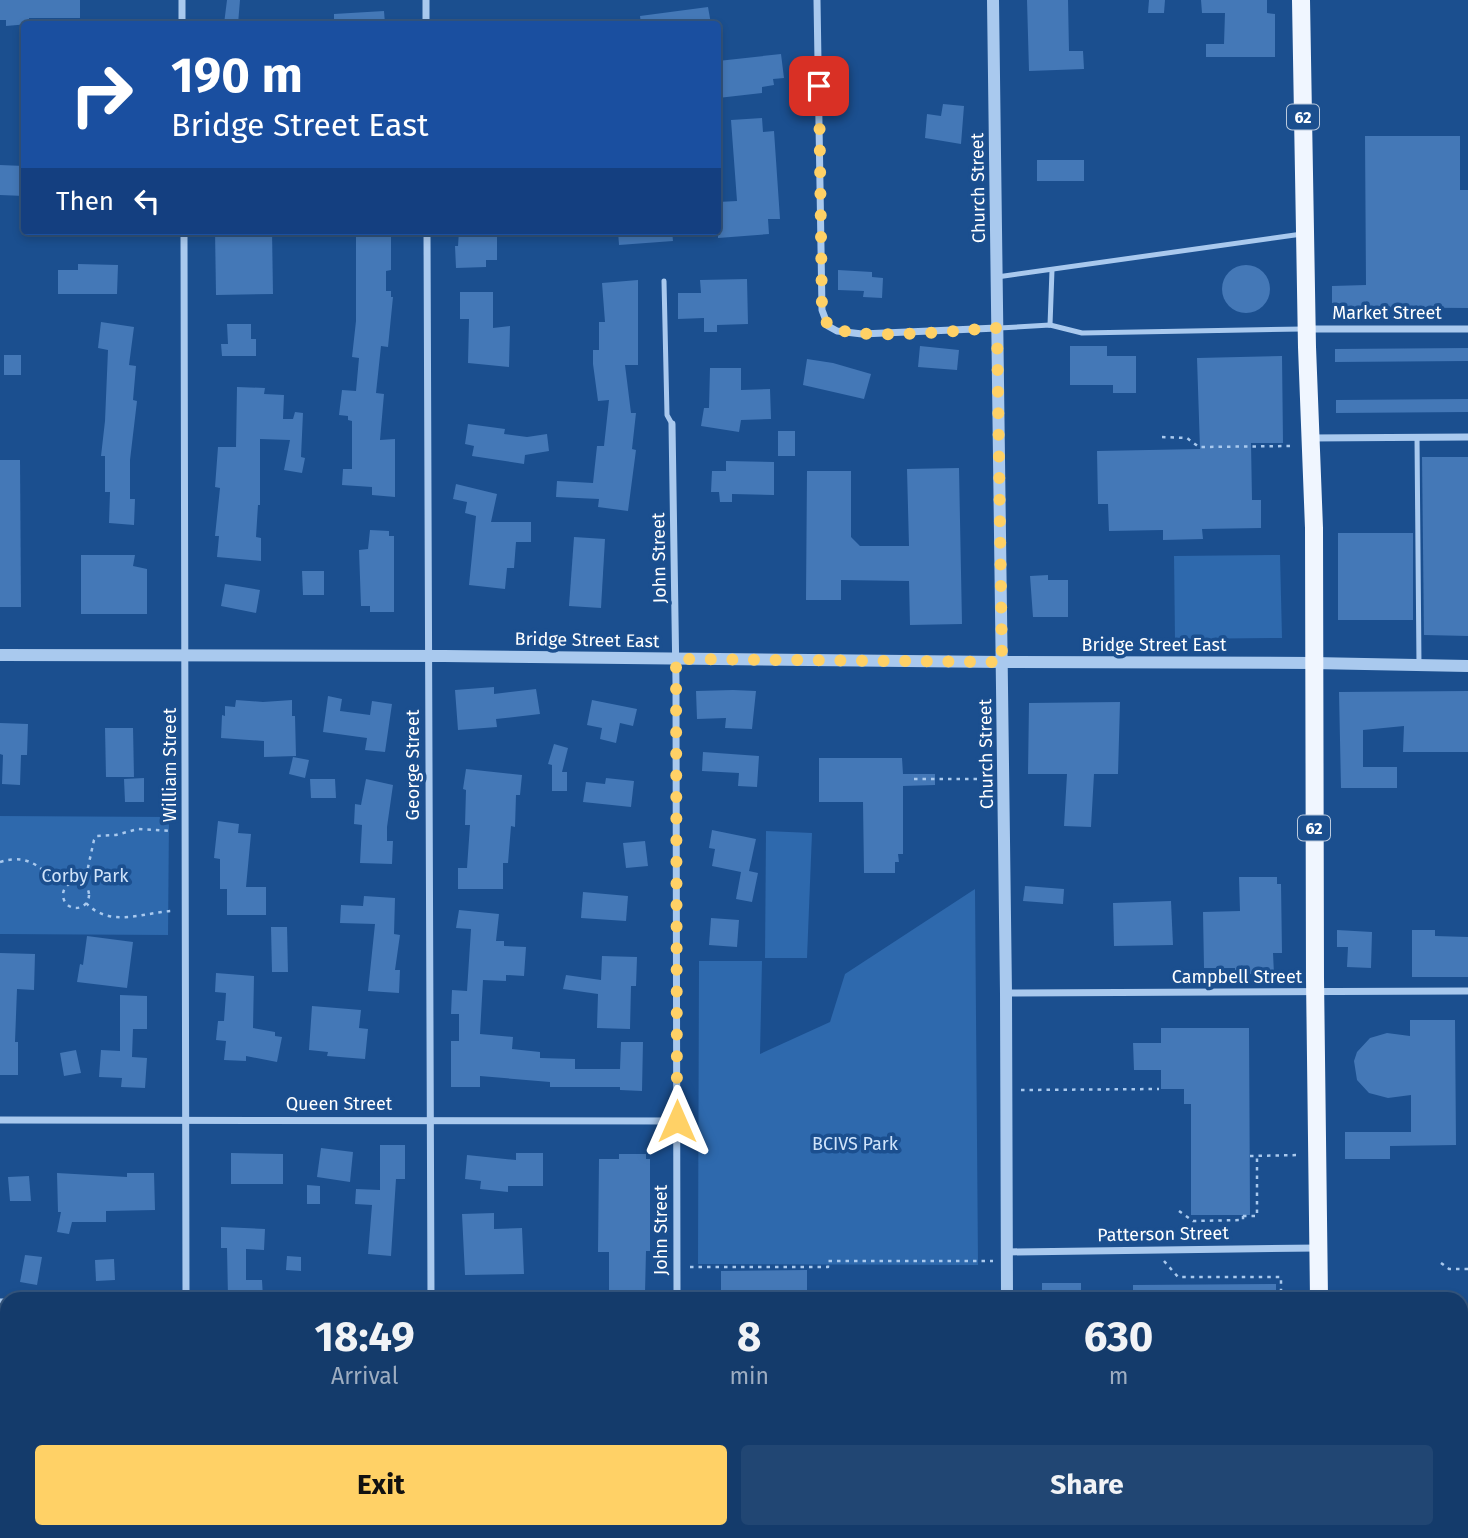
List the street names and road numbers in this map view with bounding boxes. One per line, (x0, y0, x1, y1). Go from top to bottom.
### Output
road number: 62 (1287, 105, 1319, 130)
street label: Church Street (966, 132, 990, 243)
street label: Market Street (1332, 302, 1442, 324)
street label: John Street (647, 512, 671, 604)
street label: Bridge Street East (514, 628, 660, 652)
street label: Bridge Street East (1082, 634, 1227, 656)
street label: Church Street (974, 698, 998, 809)
street label: William Street (159, 707, 181, 822)
street label: George Street (402, 709, 424, 820)
road number: 62 (1298, 816, 1330, 841)
street label: Campbell Street (1172, 966, 1303, 988)
street label: Queen Street (286, 1093, 393, 1115)
street label: John Street (650, 1184, 672, 1275)
street label: Patterson Street (1097, 1222, 1229, 1246)

